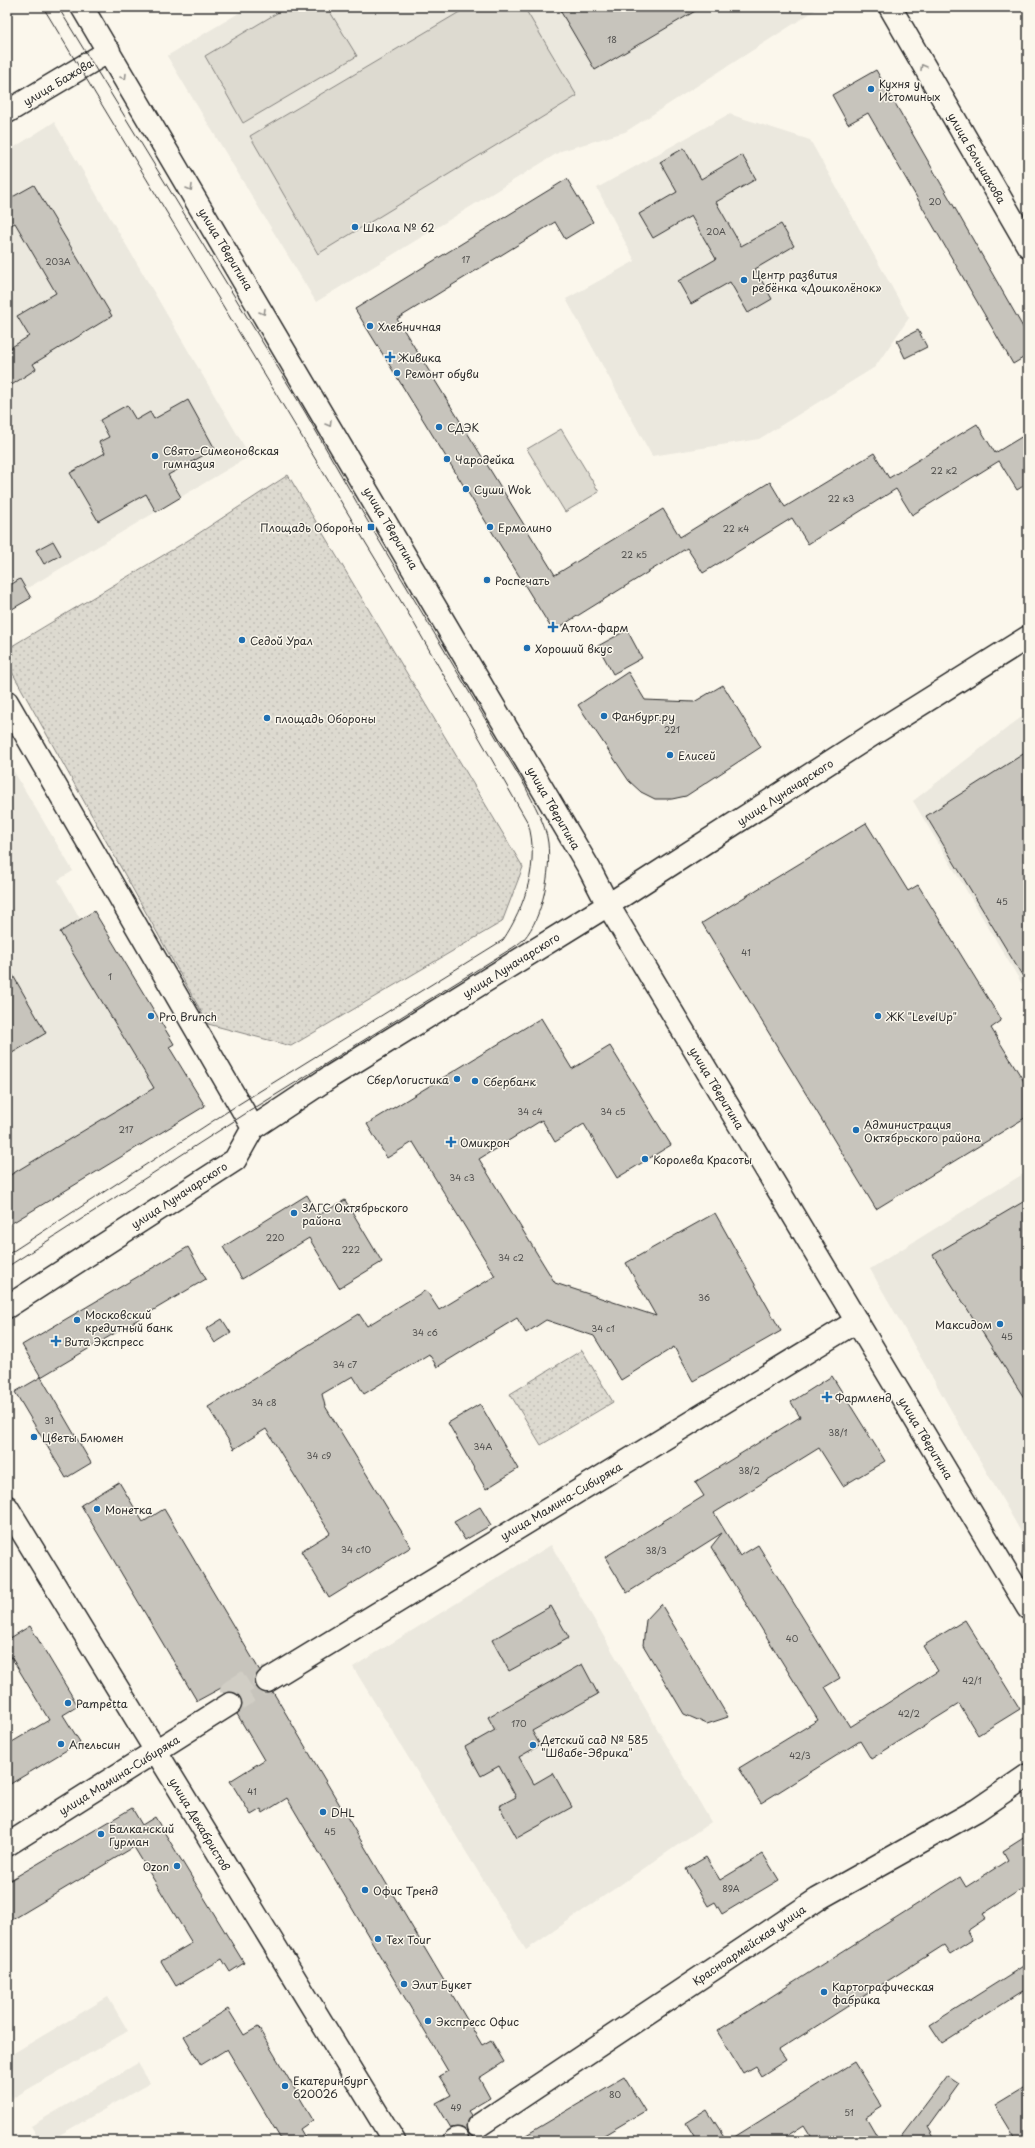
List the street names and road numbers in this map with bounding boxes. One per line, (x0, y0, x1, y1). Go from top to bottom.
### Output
street label: улица Бажова (20, 54, 96, 110)
street label: улица Большакова (944, 109, 1010, 207)
street label: улица Тверитина (195, 205, 257, 294)
street label: улица Тверитина (360, 484, 422, 573)
street label: улица Луначарского (733, 754, 837, 830)
street label: улица Тверитина (523, 763, 585, 853)
street label: улица Луначарского (459, 928, 563, 1002)
street label: улица Тверитина (686, 1044, 748, 1133)
street label: улица Луначарского (127, 1157, 231, 1233)
street label: улица Тверитина (895, 1394, 957, 1483)
street label: улица Мамина-Сибиряка (497, 1458, 625, 1544)
street label: улица Мамина-Сибиряка (55, 1731, 183, 1819)
street label: улица Декабристов (165, 1774, 235, 1874)
street label: Красноармейская улица (689, 1901, 809, 1989)

